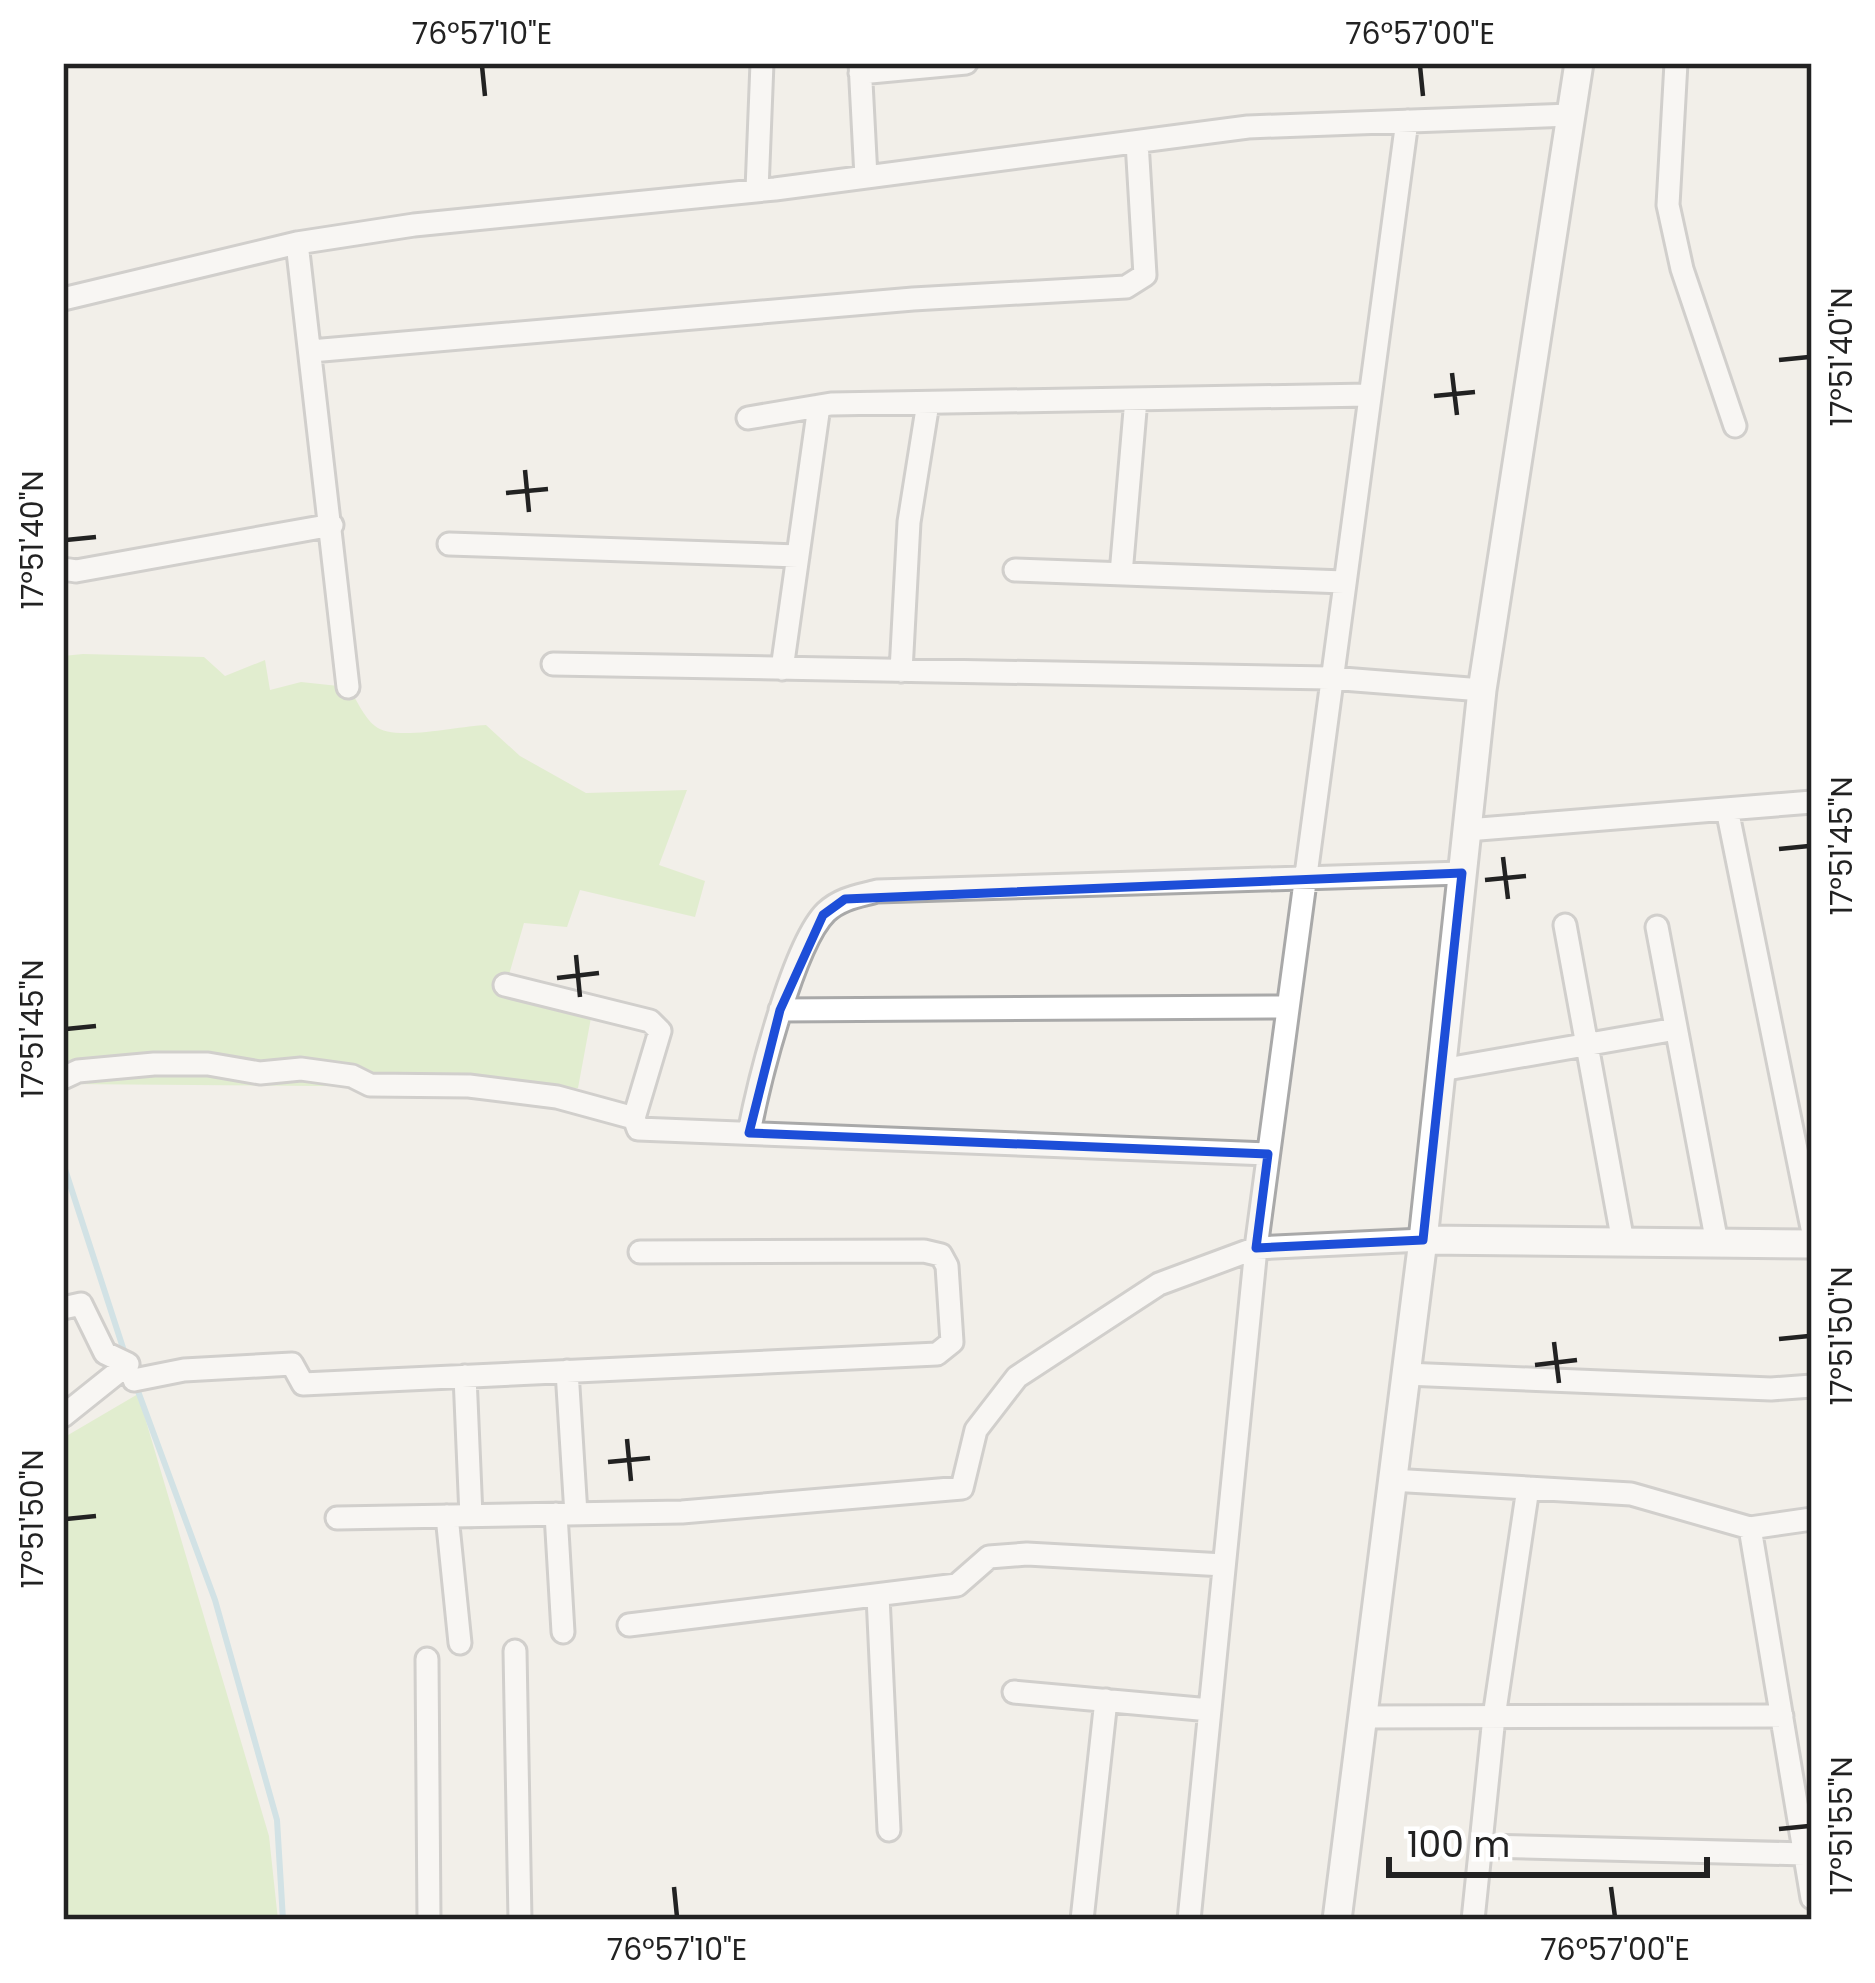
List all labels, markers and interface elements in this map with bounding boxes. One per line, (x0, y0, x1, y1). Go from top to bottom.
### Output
text: 76°57'10"E (412, 12, 552, 55)
text: 76°57'00"E (1345, 12, 1495, 55)
text: 17°51'40"N (1820, 287, 1863, 427)
text: 17°51'40"N (11, 470, 54, 610)
text: 17°51'45"N (1820, 776, 1863, 916)
text: 17°51'45"N (11, 959, 54, 1099)
text: 17°51'50"N (1820, 1266, 1863, 1406)
text: 17°51'50"N (11, 1449, 54, 1589)
text: 17°51'55"N (1820, 1756, 1863, 1896)
scale bar (1389, 1803, 1707, 1877)
text: 100 m (1407, 1819, 1510, 1870)
text: 76°57'10"E (607, 1928, 747, 1971)
text: 76°57'00"E (1540, 1928, 1690, 1971)

